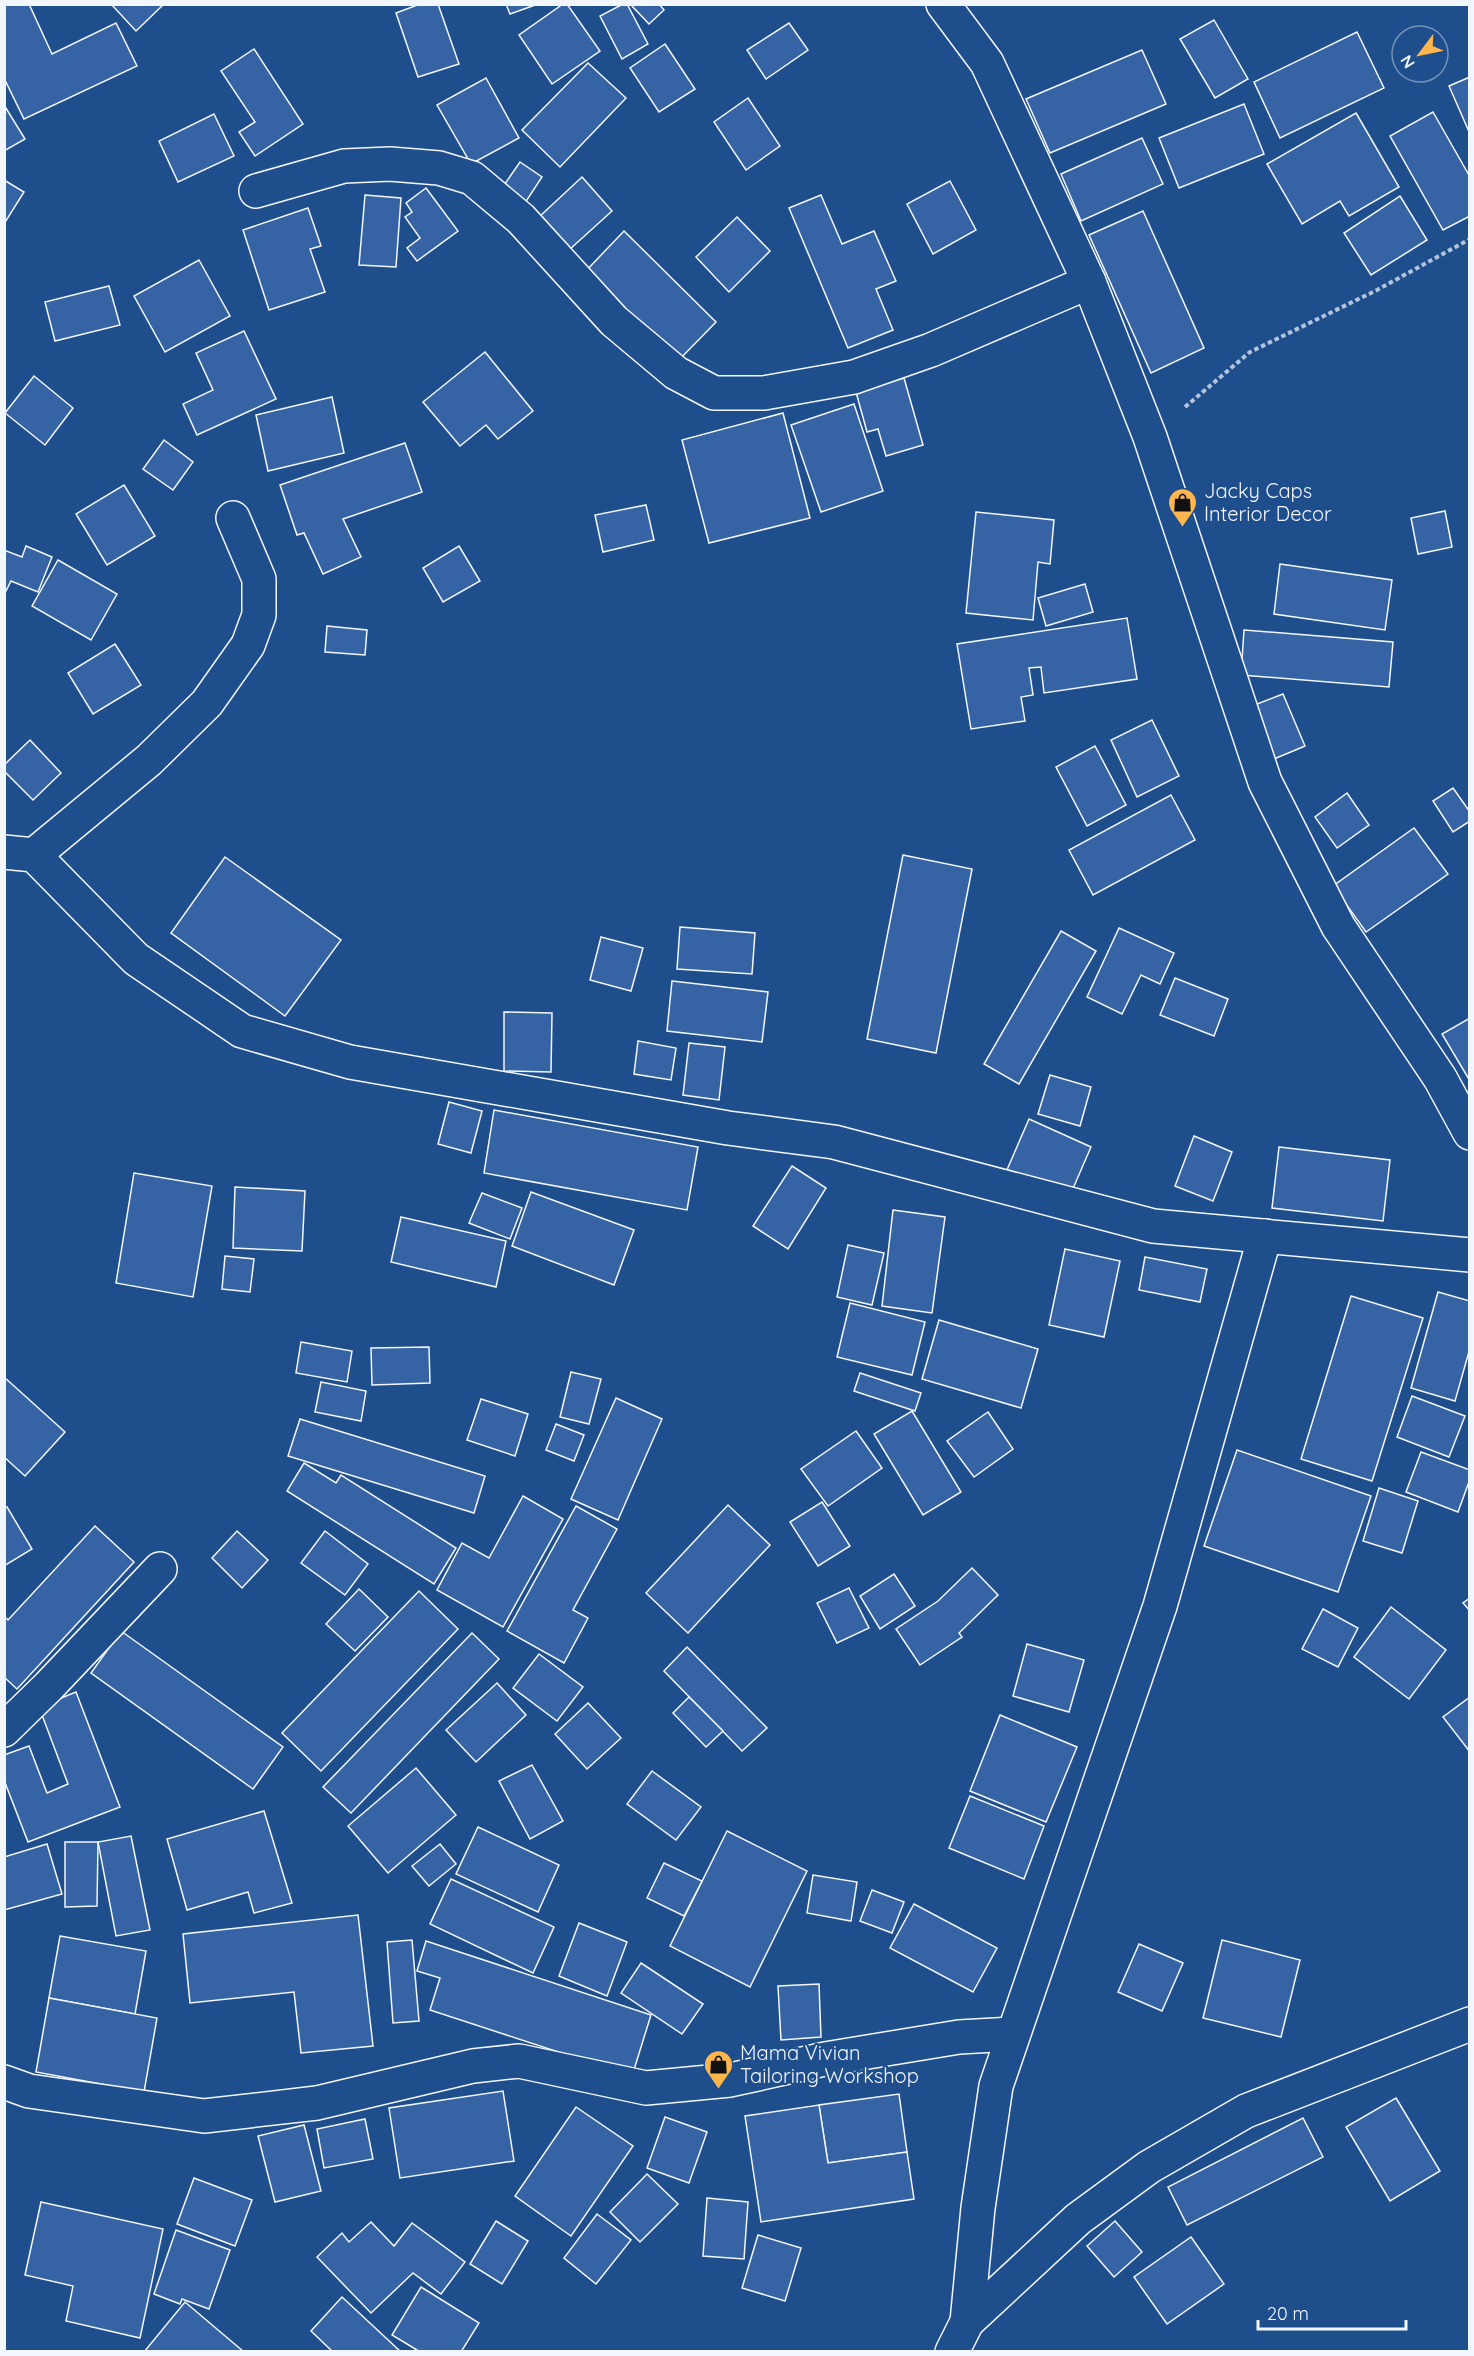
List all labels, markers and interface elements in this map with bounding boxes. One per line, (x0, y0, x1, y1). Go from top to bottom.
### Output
north arrow (1390, 24, 1450, 84)
text: N (1396, 52, 1419, 72)
place label: Jacky Caps Interior Decor (1204, 478, 1332, 526)
shop icon: Jacky Caps Interior Decor (1167, 486, 1199, 528)
place label: Mama Vivian Tailoring Workshop (740, 2040, 919, 2088)
shop icon: Mama Vivian Tailoring Workshop (703, 2048, 735, 2090)
scale bar (1258, 2293, 1406, 2331)
text: 20 m (1267, 2302, 1309, 2325)

